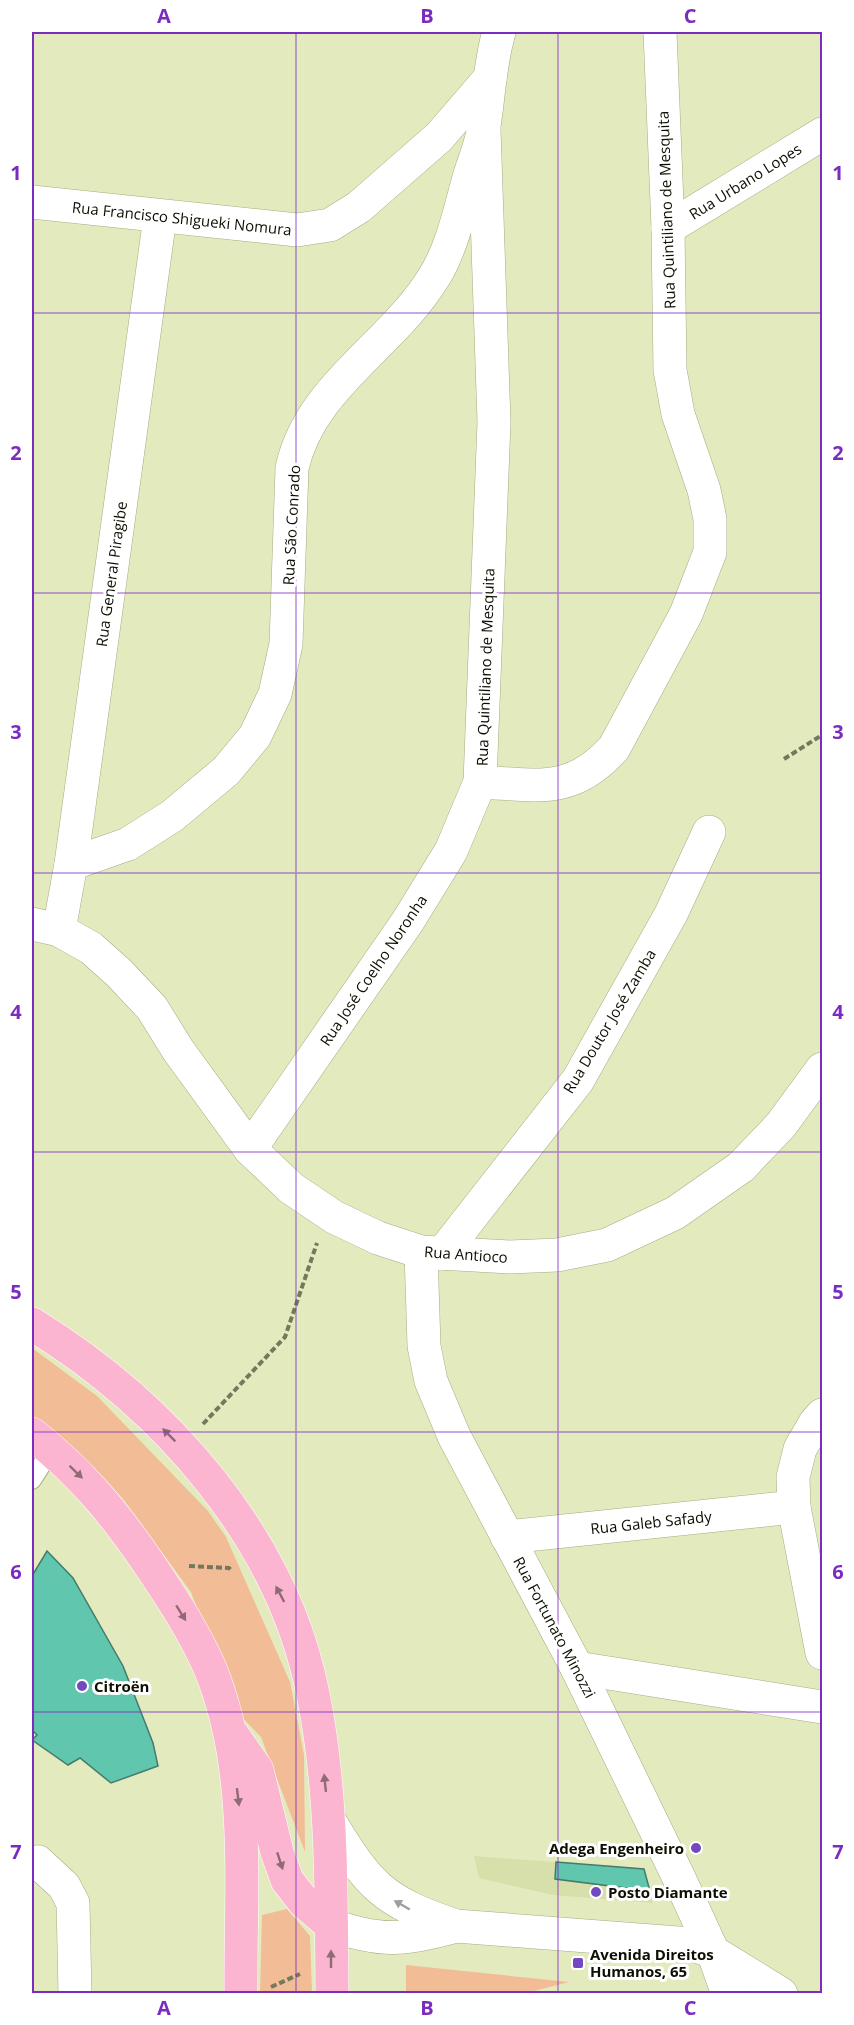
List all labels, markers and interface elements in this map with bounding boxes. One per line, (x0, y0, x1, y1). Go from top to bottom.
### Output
text: A (157, 2, 171, 29)
text: B (420, 2, 434, 29)
text: C (684, 2, 697, 29)
street label: Rua Quintiliano de Mesquita (653, 111, 679, 309)
street label: Rua Urbano Lopes (685, 138, 805, 224)
text: 1 (10, 159, 22, 186)
text: 1 (832, 159, 844, 186)
street label: Rua Francisco Shigueki Nomura (71, 197, 293, 239)
text: 2 (10, 439, 22, 466)
text: 2 (832, 439, 844, 466)
street label: Rua São Conrado (278, 464, 304, 586)
street label: Rua General Piragibe (91, 500, 131, 648)
street label: Rua Quintiliano de Mesquita (472, 568, 498, 766)
text: 3 (10, 718, 22, 745)
text: 3 (832, 718, 844, 745)
street label: Rua José Coelho Noronha (315, 891, 431, 1049)
street label: Rua Doutor José Zamba (558, 945, 660, 1097)
text: 4 (10, 998, 22, 1025)
text: 4 (832, 998, 844, 1025)
street label: Rua Antioco (424, 1241, 508, 1267)
text: 5 (10, 1278, 22, 1305)
text: 5 (832, 1278, 844, 1305)
one-way arrow (162, 1428, 177, 1442)
one-way arrow (68, 1465, 83, 1478)
street label: Rua Galeb Safady (589, 1506, 713, 1538)
street label: Rua Fortunato Minozzi (509, 1553, 601, 1701)
text: 6 (10, 1558, 22, 1585)
text: 6 (832, 1558, 844, 1585)
one-way arrow (275, 1585, 285, 1602)
one-way arrow (176, 1605, 187, 1621)
place label: Citroën (94, 1676, 149, 1696)
marker: Citroën (75, 1679, 89, 1693)
one-way arrow (321, 1773, 330, 1792)
one-way arrow (234, 1788, 243, 1807)
text: 7 (10, 1838, 22, 1865)
place label: Adega Engenheiro (549, 1838, 684, 1858)
text: 7 (832, 1838, 844, 1865)
marker: Adega Engenheiro (689, 1841, 703, 1855)
one-way arrow (276, 1852, 285, 1870)
place label: Posto Diamante (608, 1882, 728, 1902)
marker: Posto Diamante (589, 1885, 603, 1899)
one-way arrow (394, 1899, 410, 1910)
place label: Avenida Direitos Humanos, 65 (590, 1944, 714, 1981)
one-way arrow (326, 1950, 336, 1969)
marker: Avenida Direitos Humanos, 65 (571, 1956, 585, 1970)
text: A (157, 1994, 171, 2021)
text: B (420, 1994, 434, 2021)
text: C (684, 1994, 697, 2021)

